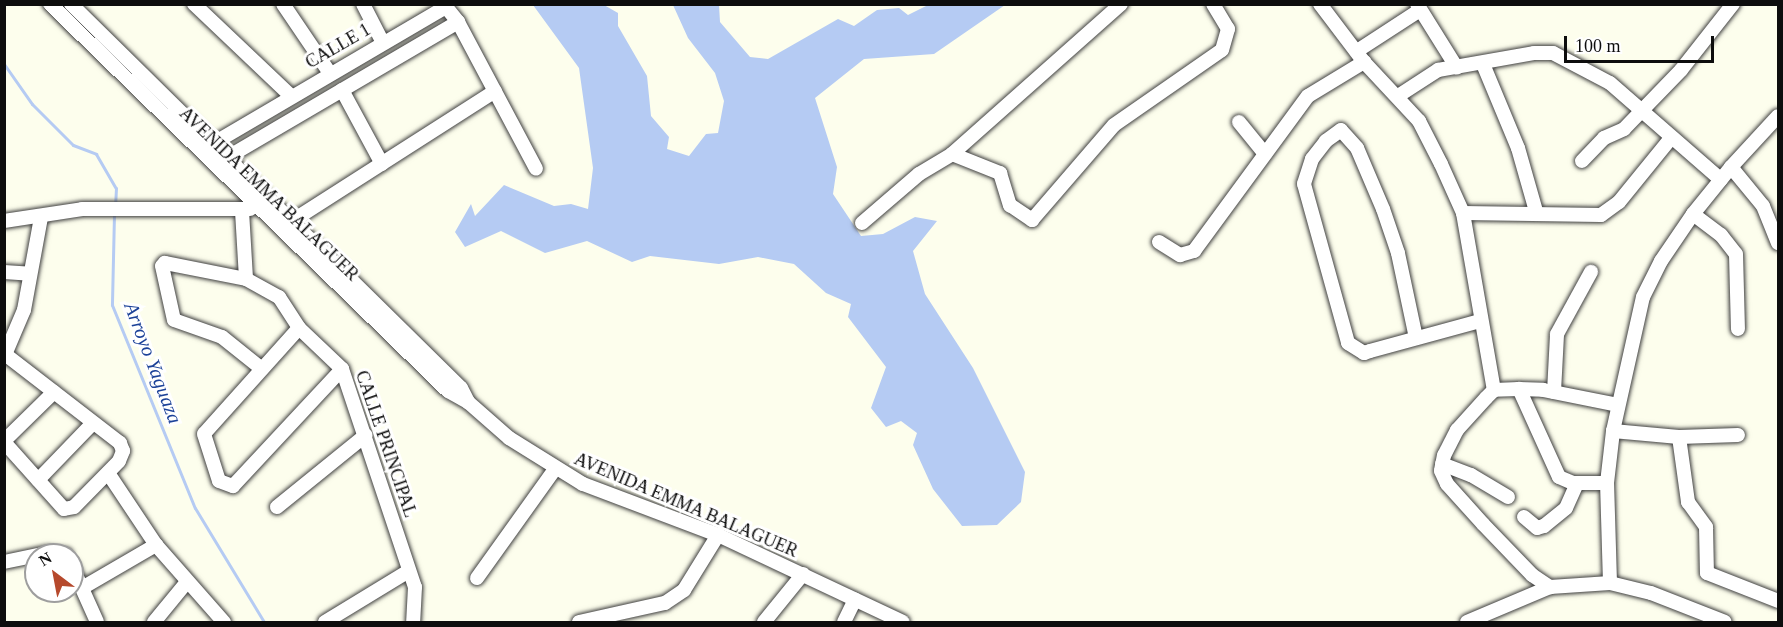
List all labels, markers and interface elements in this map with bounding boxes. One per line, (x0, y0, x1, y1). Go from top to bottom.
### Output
street label: CALLE 1 (302, 19, 374, 73)
scale bar (1567, 24, 1717, 62)
text: 100 m (1575, 36, 1621, 56)
street label: AVENIDA EMMA BALAGUER (174, 102, 364, 286)
water label: Arroyo Yaguaza (119, 299, 187, 427)
street label: CALLE PRINCIPAL (351, 368, 421, 520)
street label: AVENIDA EMMA BALAGUER (570, 448, 802, 562)
north arrow (24, 543, 84, 603)
text: N (36, 549, 55, 569)

